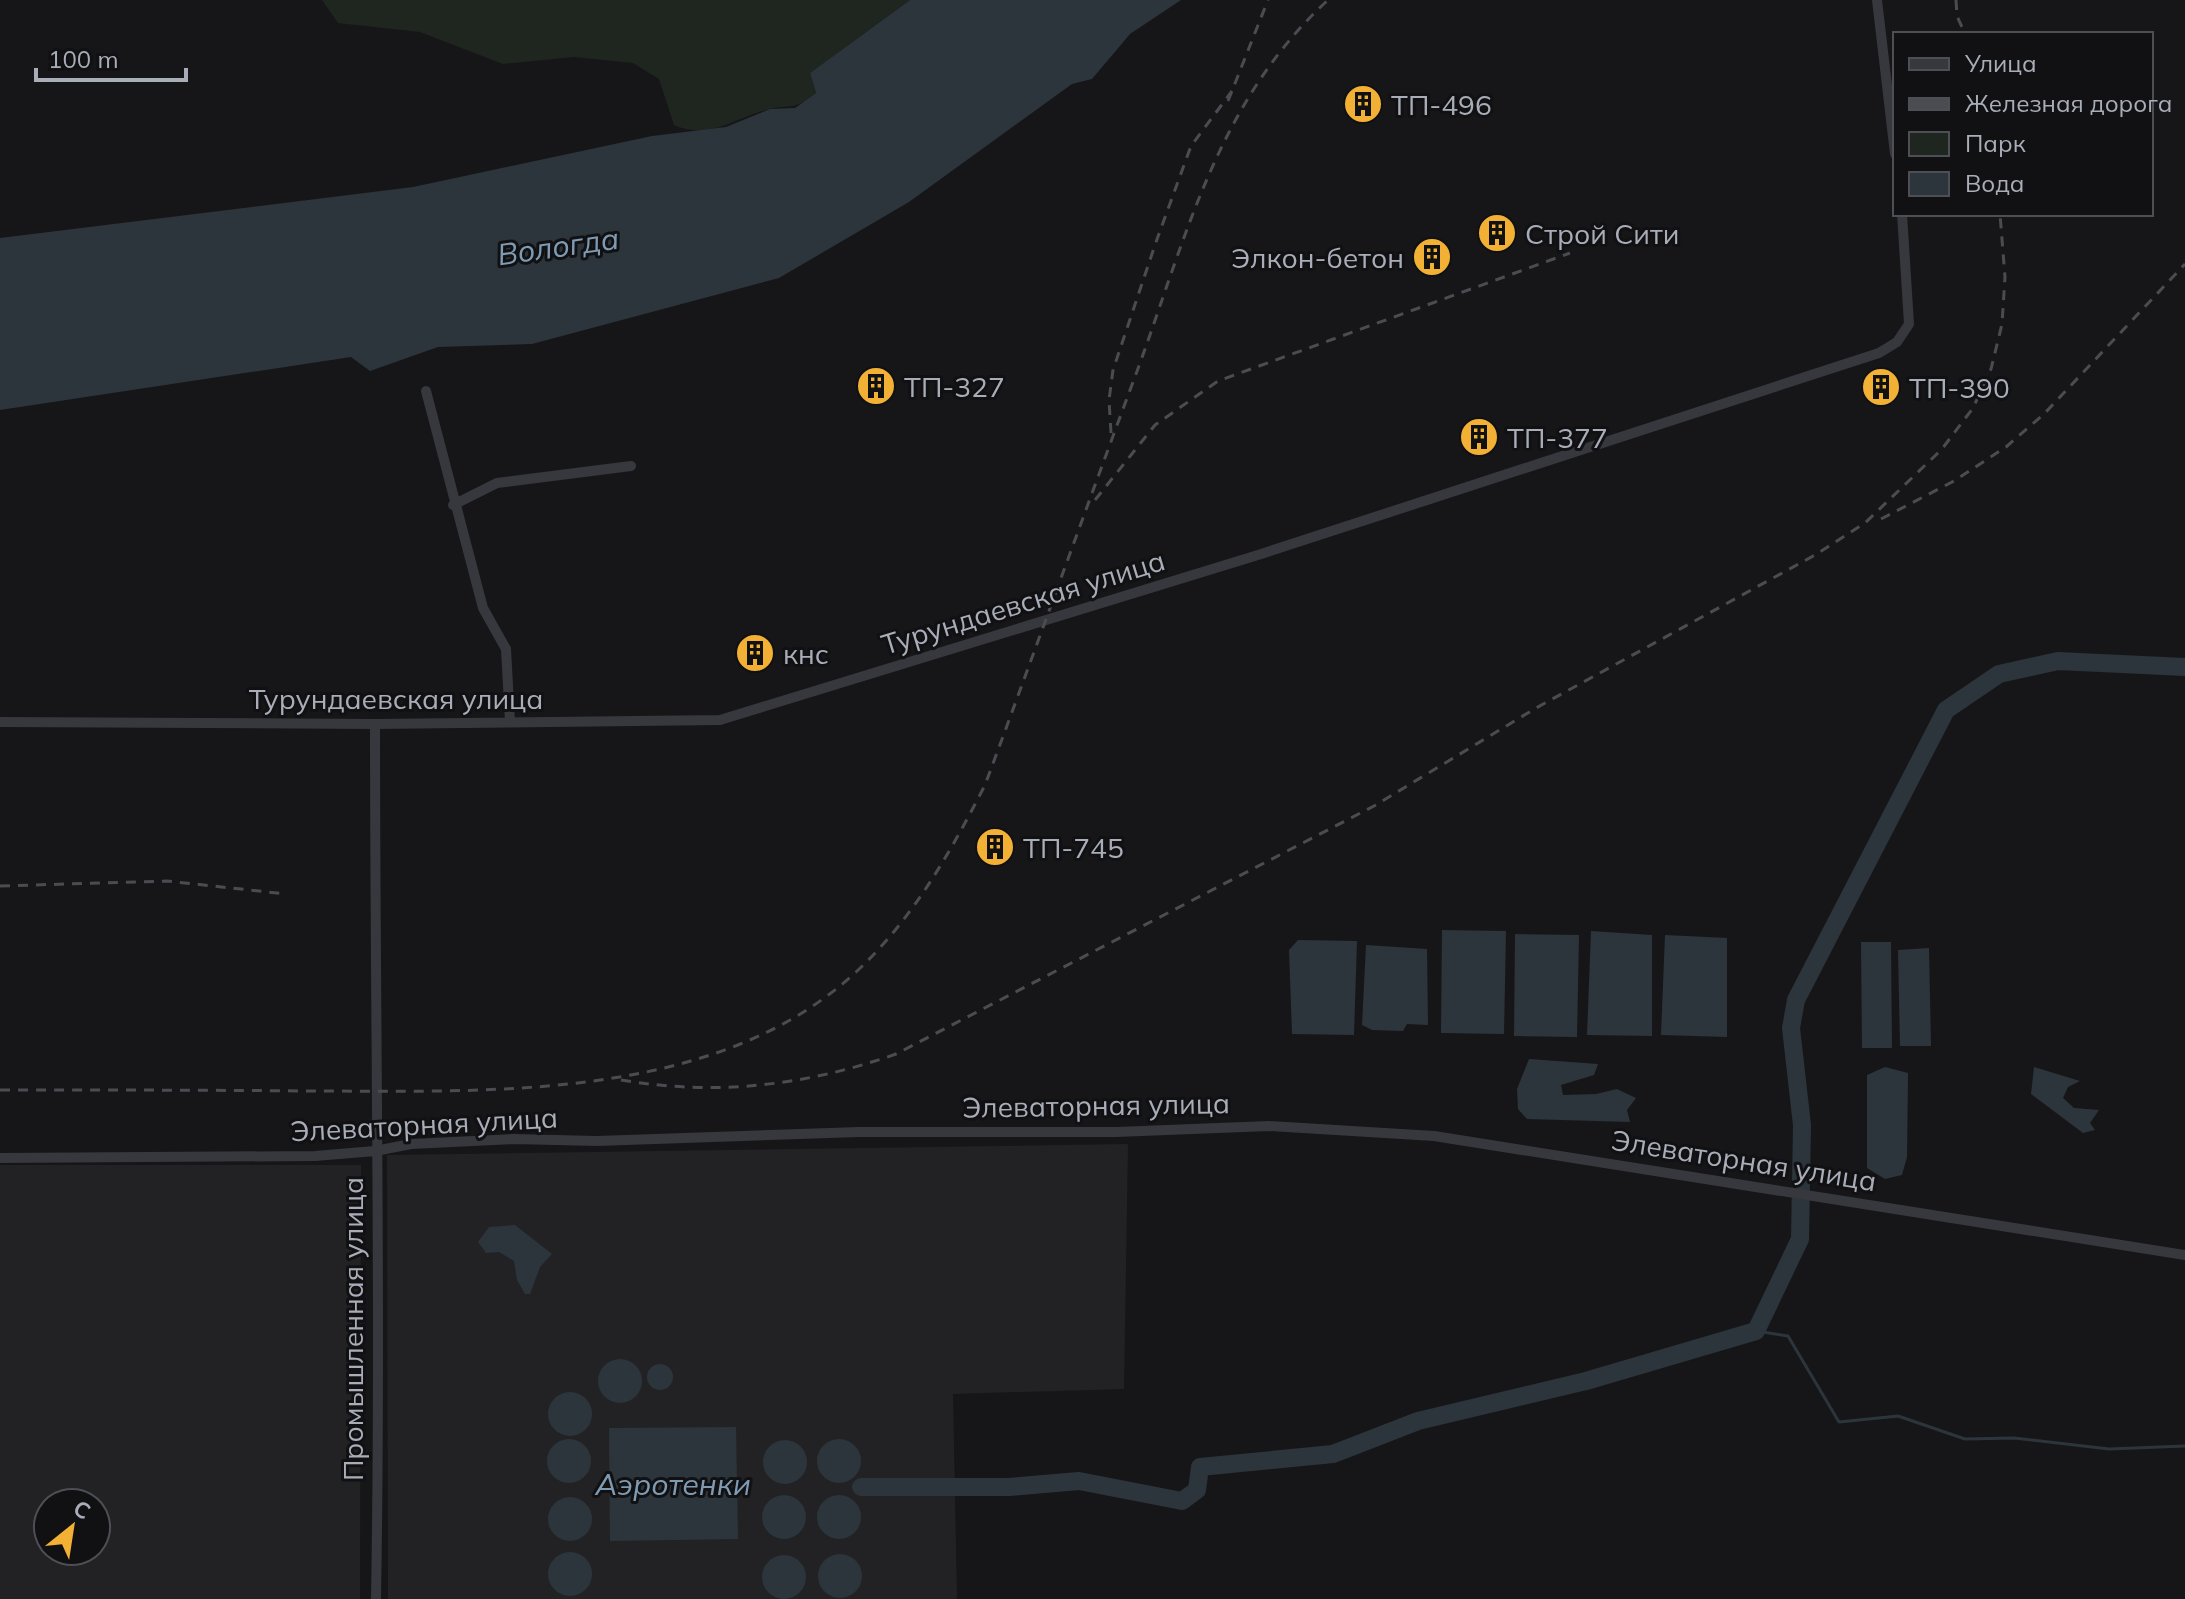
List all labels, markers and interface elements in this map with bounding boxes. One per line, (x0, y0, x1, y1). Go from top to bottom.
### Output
scale bar (36, 32, 186, 82)
legend (1893, 32, 2153, 216)
text: 100 m (48, 44, 119, 74)
text: Улица (1964, 48, 2037, 78)
building icon: ТП-496 (1342, 83, 1384, 125)
place label: ТП-496 (1391, 87, 1492, 122)
text: Железная дорога (1965, 88, 2173, 118)
text: Парк (1965, 128, 2026, 158)
text: Вода (1965, 168, 2025, 198)
building icon: Строй Сити (1476, 212, 1518, 254)
place label: Строй Сити (1525, 216, 1679, 251)
water label: Вологда (495, 219, 621, 273)
building icon: Элкон-бетон (1411, 236, 1453, 278)
place label: Элкон-бетон (1231, 240, 1404, 275)
building icon: ТП-327 (855, 365, 897, 407)
building icon: ТП-390 (1860, 366, 1902, 408)
place label: ТП-327 (904, 369, 1005, 404)
place label: ТП-390 (1909, 370, 2010, 405)
building icon: ТП-377 (1458, 416, 1500, 458)
place label: ТП-377 (1507, 420, 1608, 455)
street label: Турундаевская улица (877, 542, 1169, 662)
building icon: кнс (734, 632, 776, 674)
place label: кнс (783, 636, 829, 671)
street label: Турундаевская улица (249, 681, 543, 716)
building icon: ТП-745 (974, 826, 1016, 868)
place label: ТП-745 (1023, 830, 1124, 865)
street label: Элеваторная улица (962, 1085, 1230, 1125)
street label: Элеваторная улица (289, 1100, 559, 1148)
street label: Элеваторная улица (1609, 1122, 1879, 1198)
street label: Промышленная улица (335, 1177, 370, 1481)
water label: Аэротенки (594, 1465, 751, 1503)
north arrow (32, 1487, 112, 1567)
text: С (68, 1494, 96, 1526)

